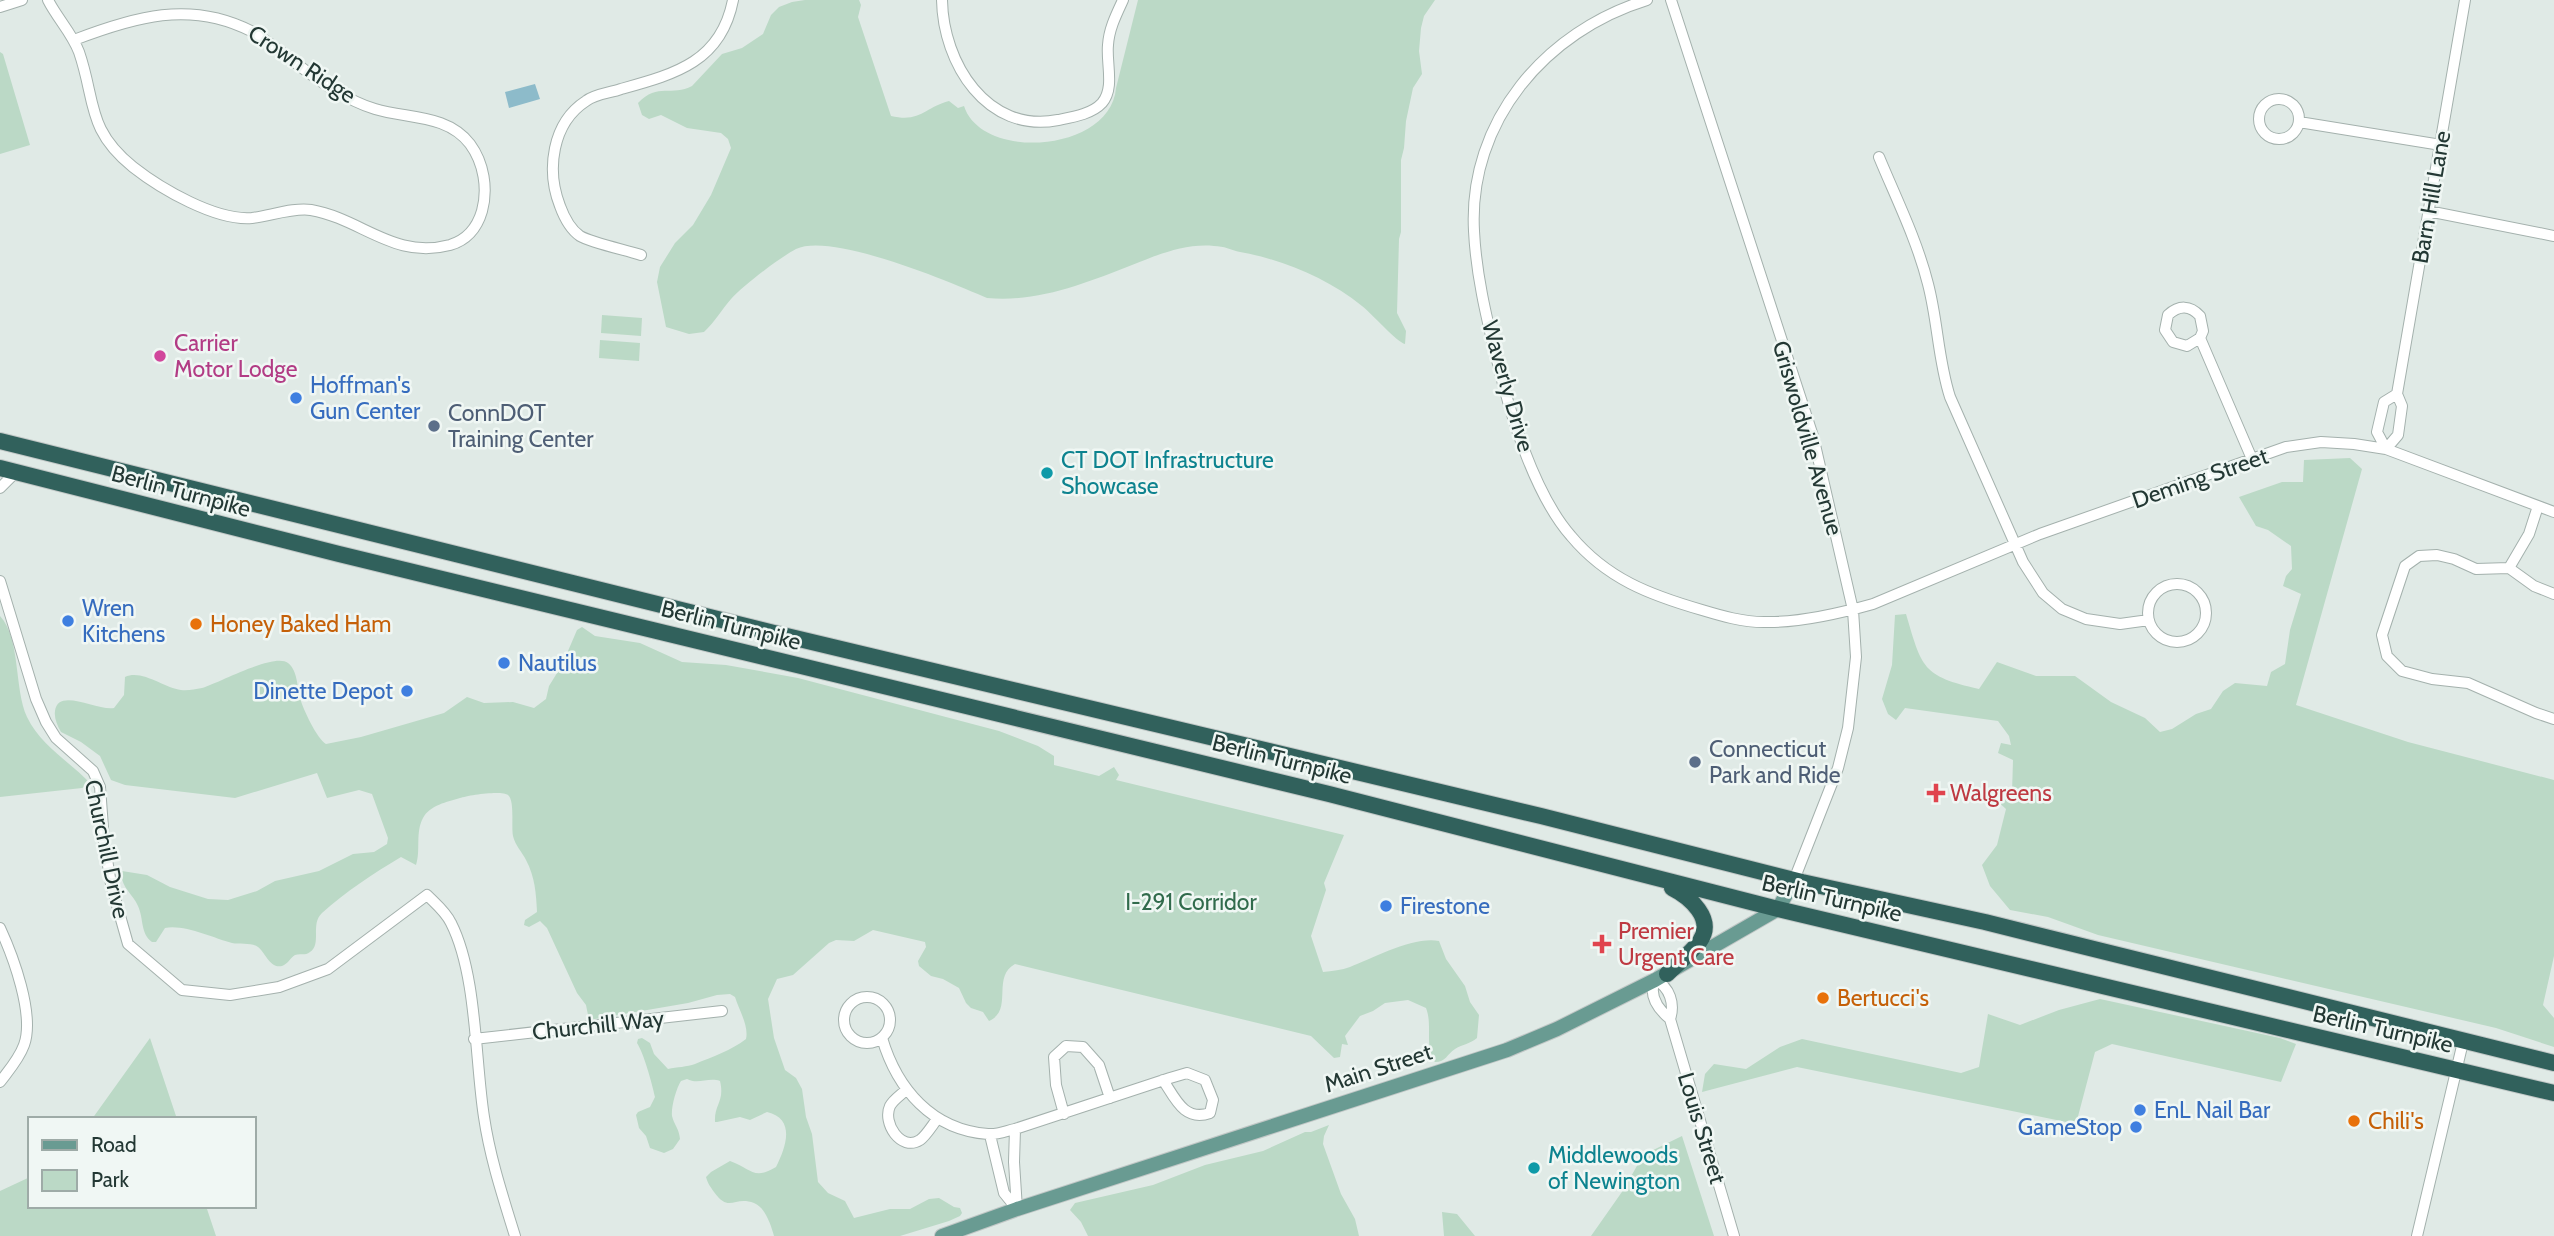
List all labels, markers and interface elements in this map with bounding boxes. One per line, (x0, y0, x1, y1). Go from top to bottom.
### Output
street label: Crown Ridge (243, 19, 361, 109)
street label: Barn Hill Lane (2406, 128, 2456, 266)
street label: Waverly Drive (1476, 317, 1540, 455)
place label: Carrier Motor Lodge (174, 329, 298, 383)
street label: Griswoldville Avenue (1767, 337, 1849, 539)
marker: Carrier Motor Lodge (152, 348, 168, 364)
place label: Hoffman's Gun Center (310, 371, 421, 425)
marker: Hoffman's Gun Center (288, 390, 304, 406)
place label: ConnDOT Training Center (448, 399, 594, 453)
marker: ConnDOT Training Center (426, 418, 442, 434)
street label: Deming Street (2128, 442, 2272, 514)
place label: CT DOT Infrastructure Showcase (1061, 446, 1274, 500)
street label: Berlin Turnpike (108, 459, 254, 523)
marker: CT DOT Infrastructure Showcase (1039, 465, 1055, 481)
place label: Wren Kitchens (82, 594, 165, 648)
street label: Berlin Turnpike (658, 594, 804, 656)
place label: Honey Baked Ham (210, 610, 391, 638)
marker: Wren Kitchens (60, 613, 76, 629)
marker: Honey Baked Ham (188, 616, 204, 632)
place label: Nautilus (518, 649, 597, 677)
marker: Nautilus (496, 655, 512, 671)
place label: Dinette Depot (253, 677, 393, 705)
marker: Dinette Depot (399, 683, 415, 699)
street label: Berlin Turnpike (1209, 728, 1355, 790)
place label: Connecticut Park and Ride (1709, 735, 1841, 789)
marker: Connecticut Park and Ride (1687, 754, 1703, 770)
street label: Churchill Drive (79, 777, 135, 921)
place label: Walgreens (1950, 779, 2052, 807)
marker: Walgreens (1928, 785, 1944, 801)
street label: Berlin Turnpike (1759, 868, 1905, 928)
park label: I-291 Corridor (1125, 888, 1258, 916)
place label: Firestone (1400, 892, 1490, 920)
marker: Firestone (1378, 898, 1394, 914)
place label: Premier Urgent Care (1618, 917, 1734, 971)
marker: Premier Urgent Care (1592, 934, 1612, 954)
place label: Bertucci's (1837, 984, 1929, 1012)
marker: Bertucci's (1815, 990, 1831, 1006)
street label: Berlin Turnpike (2310, 999, 2456, 1059)
street label: Churchill Way (531, 1004, 666, 1046)
street label: Main Street (1321, 1037, 1436, 1099)
street label: Louis Street (1672, 1069, 1732, 1187)
place label: EnL Nail Bar (2154, 1096, 2271, 1124)
marker: EnL Nail Bar (2132, 1102, 2148, 1118)
place label: Chili's (2368, 1107, 2424, 1135)
place label: GameStop (2018, 1113, 2122, 1141)
marker: Chili's (2346, 1113, 2362, 1129)
legend (28, 1117, 256, 1208)
marker: GameStop (2128, 1119, 2144, 1135)
text: Road (91, 1132, 137, 1157)
place label: Middlewoods of Newington (1548, 1141, 1680, 1195)
marker: Middlewoods of Newington (1526, 1160, 1542, 1176)
text: Park (91, 1167, 129, 1192)

